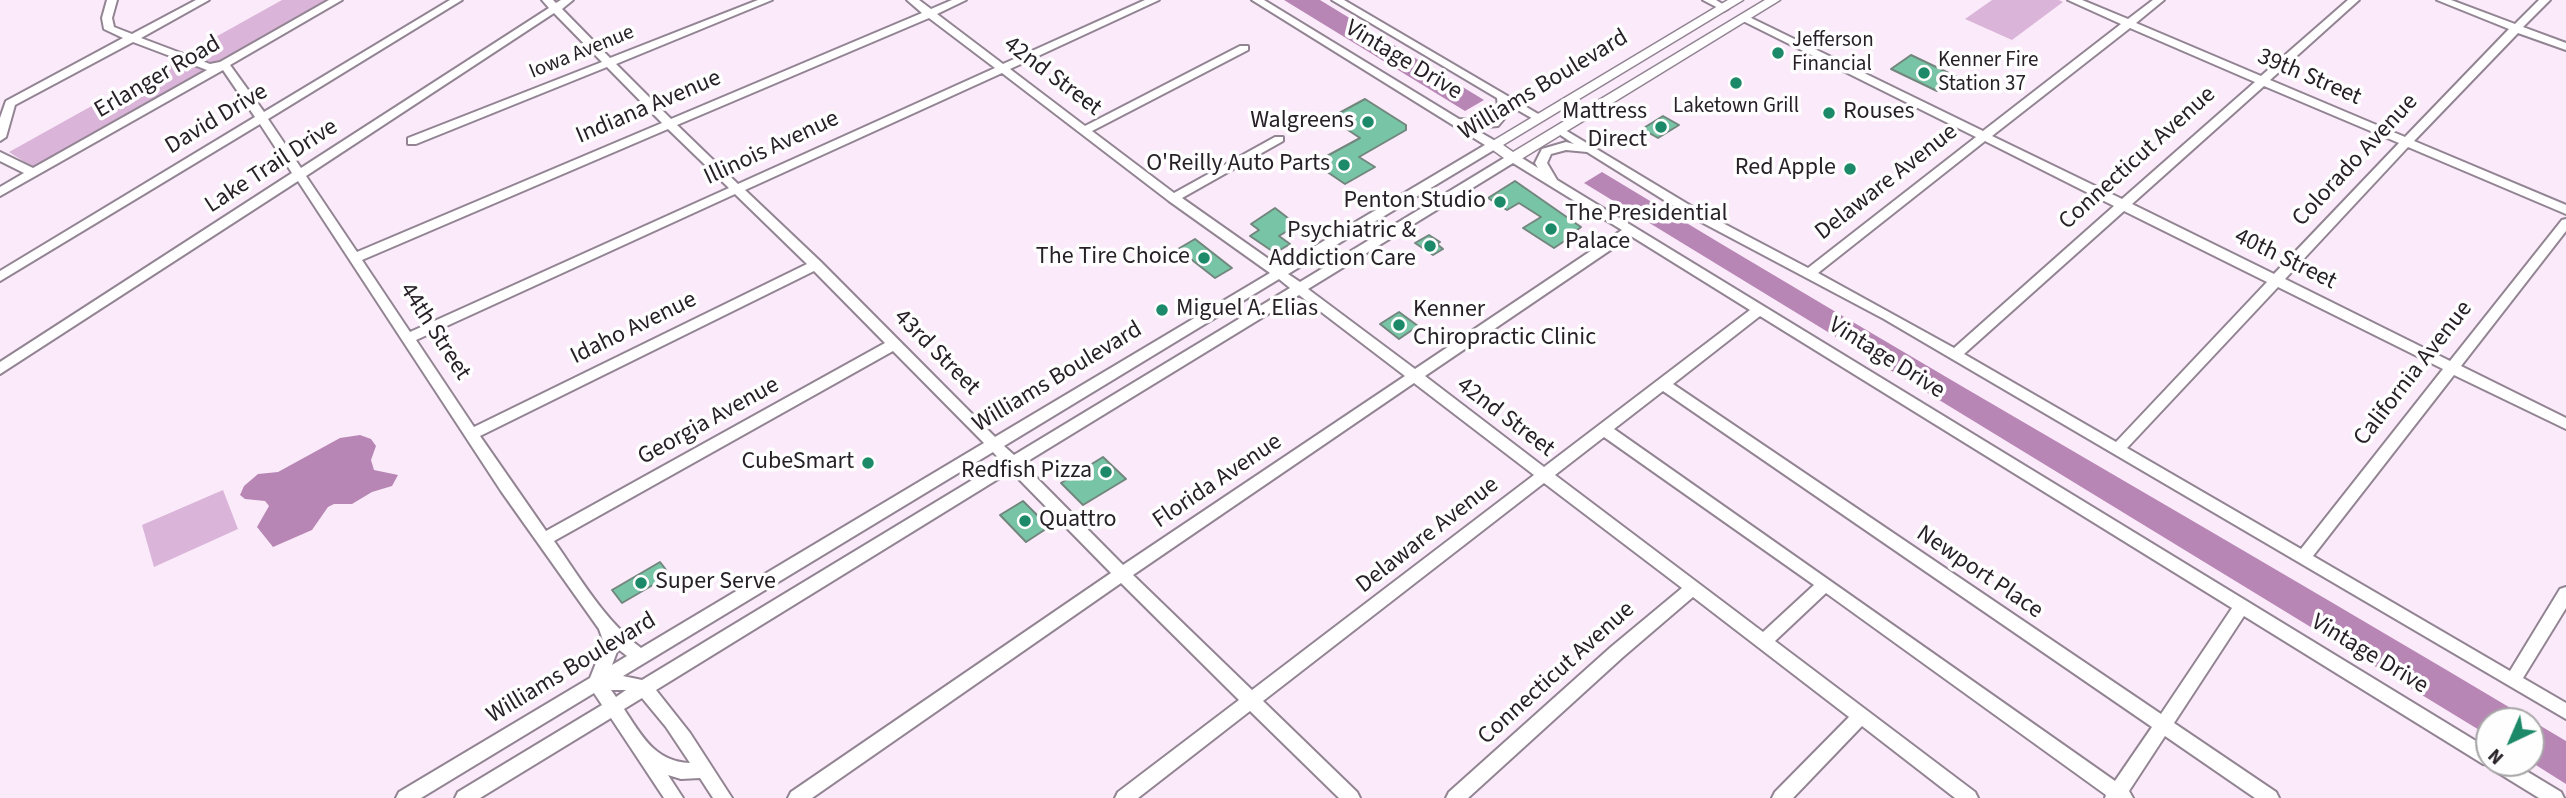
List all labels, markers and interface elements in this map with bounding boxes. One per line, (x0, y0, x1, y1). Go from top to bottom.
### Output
street label: Vintage Drive (1339, 15, 1467, 107)
street label: Iowa Avenue (526, 20, 638, 86)
street label: Williams Boulevard (1454, 24, 1634, 148)
place label: Jefferson Financial (1792, 28, 1874, 78)
street label: Erlanger Road (90, 30, 226, 126)
street label: 42nd Street (997, 31, 1107, 123)
street label: 39th Street (2253, 43, 2365, 113)
marker: Jefferson Financial (1770, 45, 1786, 61)
place label: Kenner Fire Station 37 (1938, 48, 2038, 98)
street label: Indiana Avenue (572, 65, 726, 151)
marker: Kenner Fire Station 37 (1916, 65, 1932, 81)
marker: Laketown Grill (1728, 75, 1744, 91)
street label: David Drive (161, 78, 273, 162)
street label: Connecticut Avenue (2054, 81, 2222, 237)
street label: Colorado Avenue (2287, 89, 2425, 233)
place label: Laketown Grill (1673, 94, 1799, 120)
place label: Mattress Direct (1562, 99, 1647, 155)
place label: Rouses (1843, 99, 1914, 127)
street label: Illinois Avenue (700, 105, 844, 193)
marker: Rouses (1821, 105, 1837, 121)
place label: Walgreens (1250, 108, 1354, 136)
street label: Lake Trail Drive (200, 113, 344, 221)
marker: Walgreens (1360, 114, 1376, 130)
street label: Delaware Avenue (1810, 118, 1964, 248)
marker: Mattress Direct (1653, 119, 1669, 135)
place label: O'Reilly Auto Parts (1146, 151, 1330, 179)
place label: Red Apple (1735, 155, 1836, 183)
marker: O'Reilly Auto Parts (1336, 157, 1352, 173)
marker: Red Apple (1842, 161, 1858, 177)
place label: Penton Studio (1344, 188, 1486, 216)
marker: Penton Studio (1492, 194, 1508, 210)
place label: The Presidential Palace (1565, 201, 1728, 257)
place label: Psychiatric & Addiction Care (1269, 218, 1416, 274)
marker: The Presidential Palace (1543, 221, 1559, 237)
street label: 40th Street (2229, 223, 2341, 297)
marker: Psychiatric & Addiction Care (1422, 238, 1438, 254)
place label: The Tire Choice (1036, 244, 1190, 272)
marker: The Tire Choice (1196, 250, 1212, 266)
street label: 44th Street (392, 278, 476, 386)
street label: Idaho Avenue (566, 286, 702, 372)
place label: Miguel A. Elias (1176, 296, 1318, 324)
street label: California Avenue (2349, 296, 2479, 452)
place label: Kenner Chiropractic Clinic (1413, 297, 1596, 353)
marker: Miguel A. Elias (1154, 302, 1170, 318)
street label: 43rd Street (887, 304, 985, 402)
street label: Vintage Drive (1823, 312, 1949, 406)
street label: Williams Boulevard (968, 316, 1148, 440)
marker: Kenner Chiropractic Clinic (1391, 317, 1407, 333)
street label: Georgia Avenue (634, 371, 784, 473)
street label: 42nd Street (1450, 372, 1560, 464)
street label: Florida Avenue (1148, 428, 1288, 536)
place label: CubeSmart (742, 449, 854, 477)
marker: CubeSmart (860, 455, 876, 471)
place label: Redfish Pizza (961, 458, 1092, 486)
marker: Redfish Pizza (1098, 464, 1114, 480)
street label: Delaware Avenue (1351, 471, 1505, 601)
place label: Quattro (1039, 507, 1117, 535)
marker: Quattro (1017, 513, 1033, 529)
street label: Newport Place (1910, 520, 2048, 626)
place label: Super Serve (655, 569, 776, 597)
marker: Super Serve (633, 575, 649, 591)
street label: Connecticut Avenue (1473, 596, 1641, 752)
street label: Williams Boulevard (482, 607, 662, 731)
street label: Vintage Drive (2305, 609, 2433, 701)
north arrow (2475, 707, 2545, 777)
text: N (2483, 742, 2510, 770)

